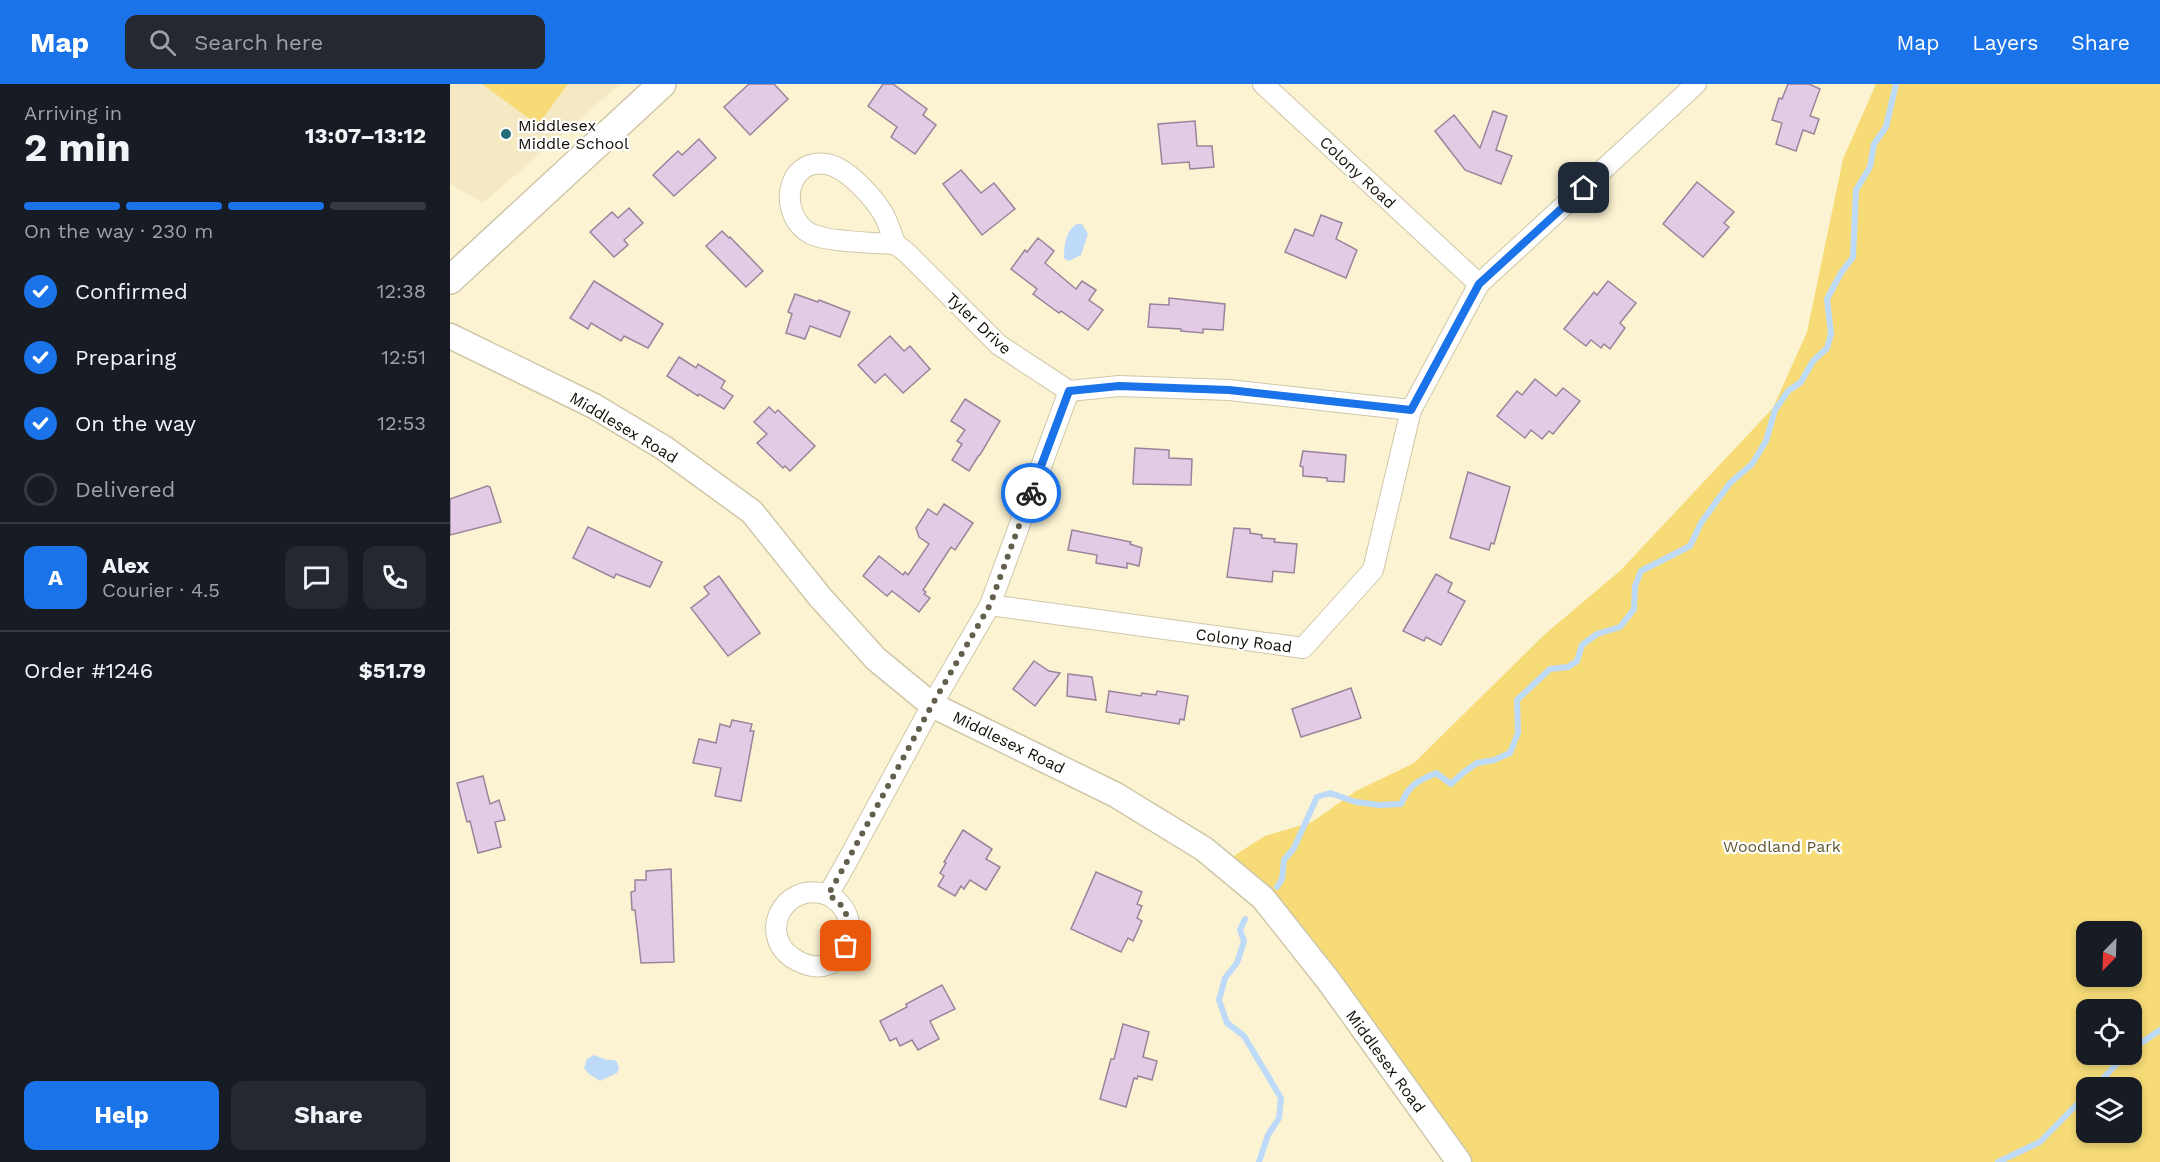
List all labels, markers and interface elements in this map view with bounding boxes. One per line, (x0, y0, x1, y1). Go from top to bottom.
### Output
search box (125, 15, 545, 69)
text: Map (30, 26, 89, 59)
icon: search (146, 26, 179, 59)
text: Search here (194, 30, 323, 55)
text: Map (1896, 30, 1939, 55)
text: Layers (1972, 30, 2038, 55)
text: Share (2071, 30, 2130, 55)
text: Arriving in (24, 101, 122, 125)
place label: Middlesex Middle School (518, 116, 629, 153)
text: 13:07–13:12 (305, 123, 426, 148)
text: 2 min (24, 125, 131, 170)
marker: Middlesex Middle School (499, 127, 513, 141)
street label: Colony Road (1316, 132, 1400, 212)
pin (1558, 162, 1609, 213)
icon: home (1567, 171, 1600, 204)
text: On the way · 230 m (24, 219, 213, 243)
icon: check (24, 275, 57, 308)
text: Confirmed (75, 279, 188, 304)
text: 12:38 (377, 279, 426, 303)
street label: Tyler Drive (942, 288, 1015, 358)
icon: check (24, 341, 57, 374)
text: Preparing (75, 345, 176, 370)
text: 12:51 (381, 345, 426, 369)
street label: Middlesex Road (566, 388, 681, 467)
icon: check (24, 407, 57, 440)
text: On the way (75, 411, 196, 436)
text: 12:53 (377, 411, 426, 435)
courier (1001, 463, 1061, 523)
text: Delivered (75, 477, 175, 502)
icon: bike (1015, 477, 1048, 510)
button: chat (285, 546, 348, 609)
button: phone (363, 546, 426, 609)
text: Alex (102, 553, 149, 578)
text: A (48, 565, 63, 590)
text: Courier · 4.5 (102, 578, 220, 602)
street label: Colony Road (1195, 624, 1293, 657)
text: Order #1246 (24, 658, 153, 683)
text: $51.79 (359, 658, 426, 683)
street label: Middlesex Road (950, 707, 1068, 778)
park label: Woodland Park (1723, 837, 1841, 856)
pin (820, 920, 871, 971)
north arrow (2076, 921, 2142, 987)
map controls (2076, 921, 2142, 1143)
icon: bag (829, 929, 862, 962)
button: locate (2076, 999, 2142, 1065)
street label: Middlesex Road (1342, 1006, 1429, 1116)
button: layers (2076, 1077, 2142, 1143)
button: Help (24, 1081, 219, 1150)
button: Share (231, 1081, 426, 1150)

